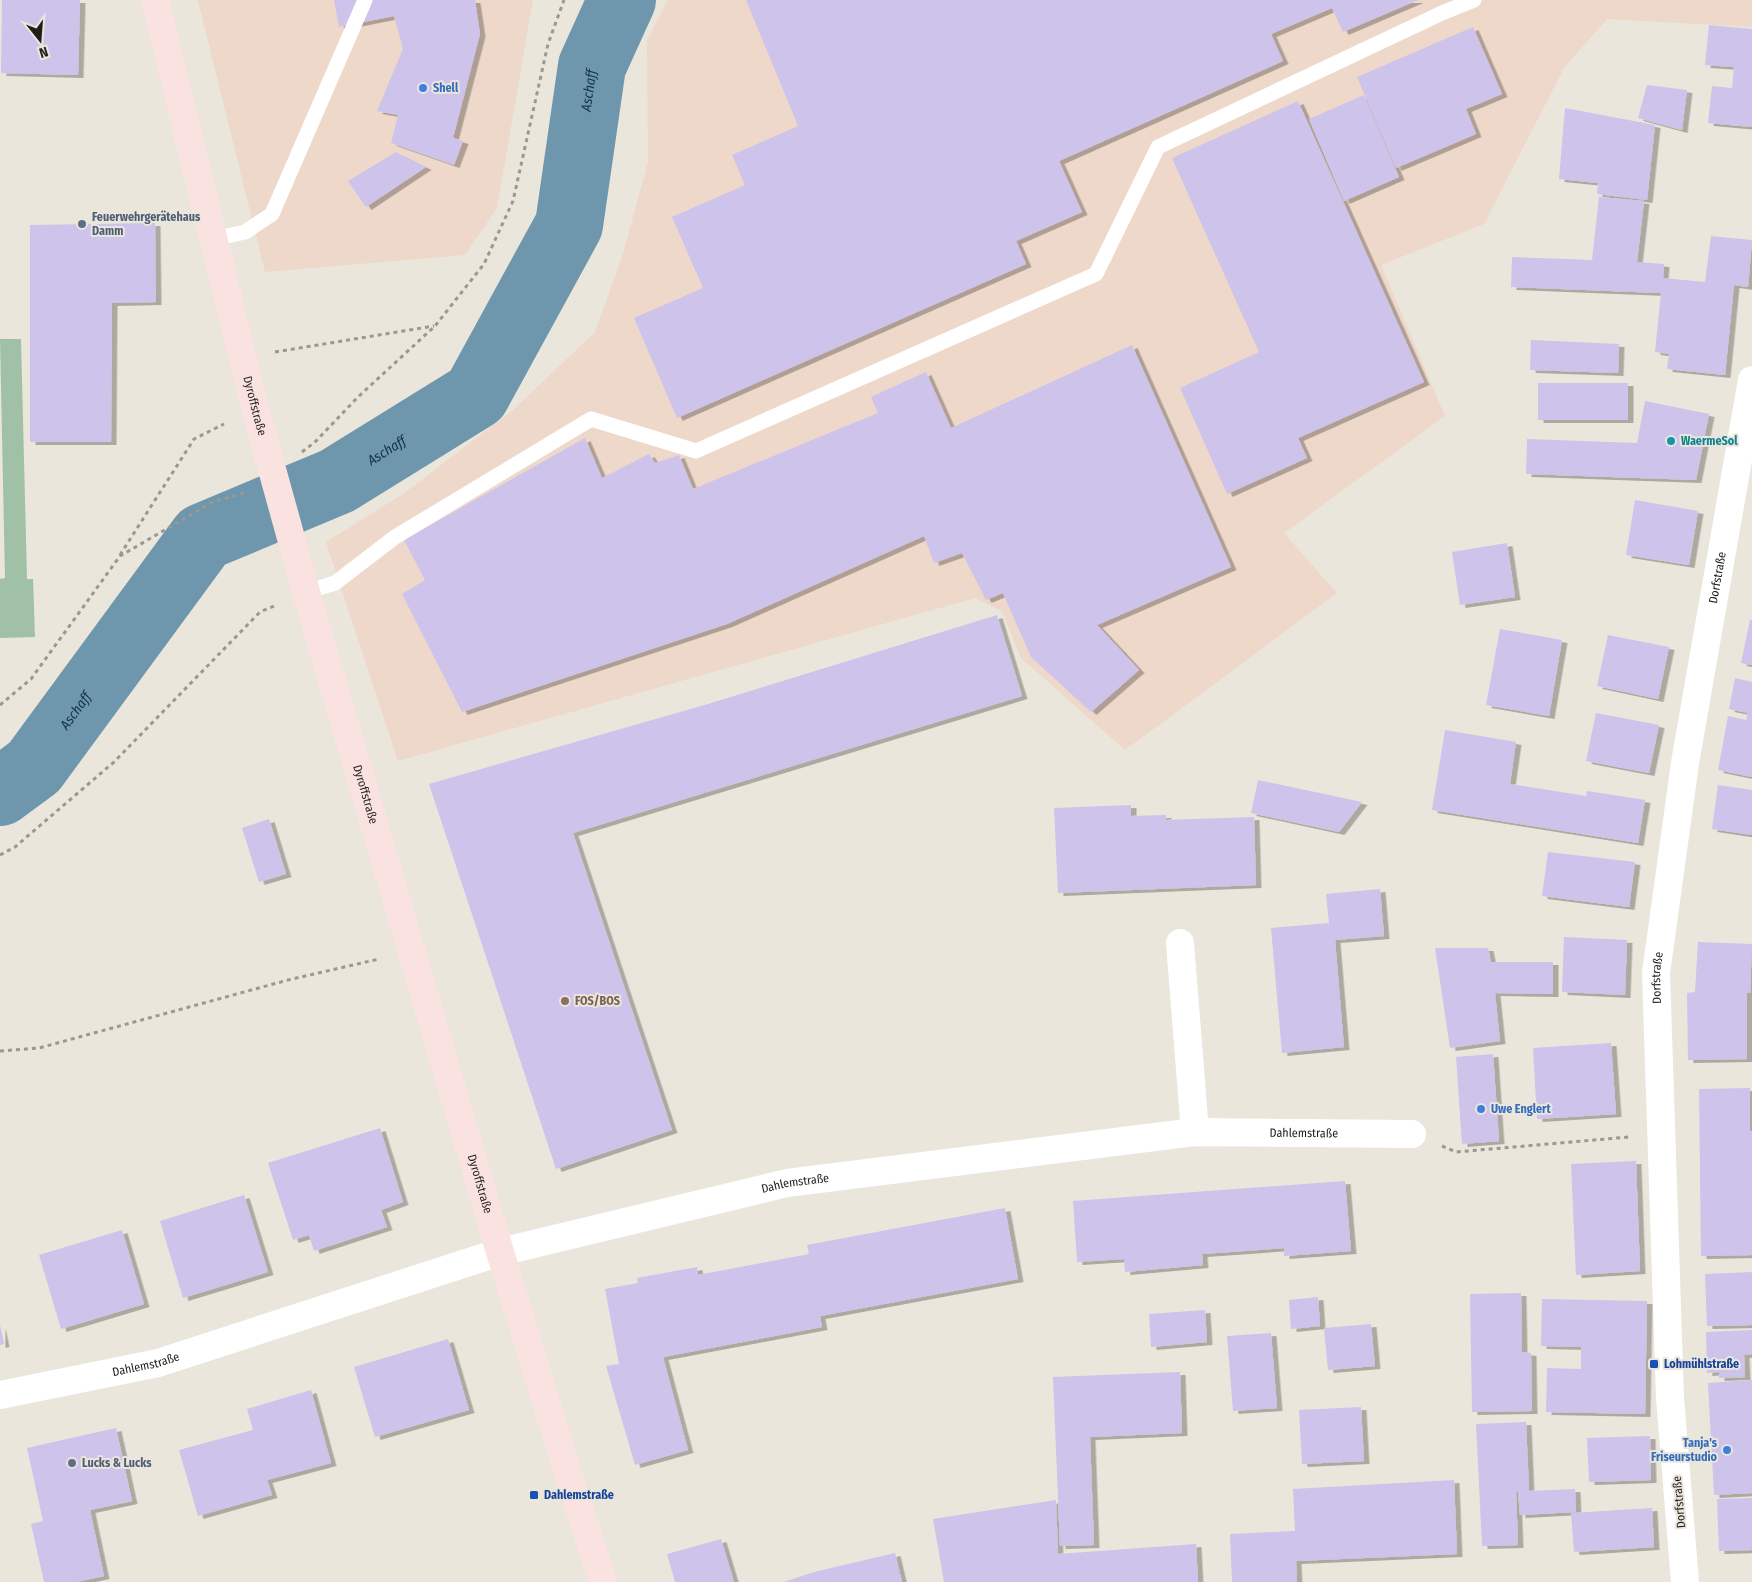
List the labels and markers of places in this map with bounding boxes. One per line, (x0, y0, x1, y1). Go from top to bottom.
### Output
place label: Shell (433, 81, 459, 95)
marker: Shell (417, 82, 429, 94)
place label: Feuerwehrgerätehaus Damm (92, 210, 201, 238)
marker: Feuerwehrgerätehaus Damm (76, 218, 88, 230)
place label: WaermeSol (1681, 434, 1738, 448)
marker: WaermeSol (1665, 435, 1677, 447)
place label: FOS/BOS (575, 994, 620, 1008)
marker: FOS/BOS (559, 995, 571, 1007)
place label: Uwe Englert (1491, 1102, 1551, 1116)
marker: Uwe Englert (1475, 1103, 1487, 1115)
place label: Lohmühlstraße (1664, 1357, 1739, 1371)
marker: Lohmühlstraße (1648, 1358, 1660, 1370)
place label: Tanja's Friseurstudio (1651, 1436, 1718, 1464)
marker: Tanja's Friseurstudio (1721, 1444, 1733, 1456)
place label: Lucks & Lucks (82, 1456, 152, 1470)
marker: Lucks & Lucks (66, 1457, 78, 1469)
place label: Dahlemstraße (544, 1488, 614, 1502)
marker: Dahlemstraße (528, 1489, 540, 1501)

